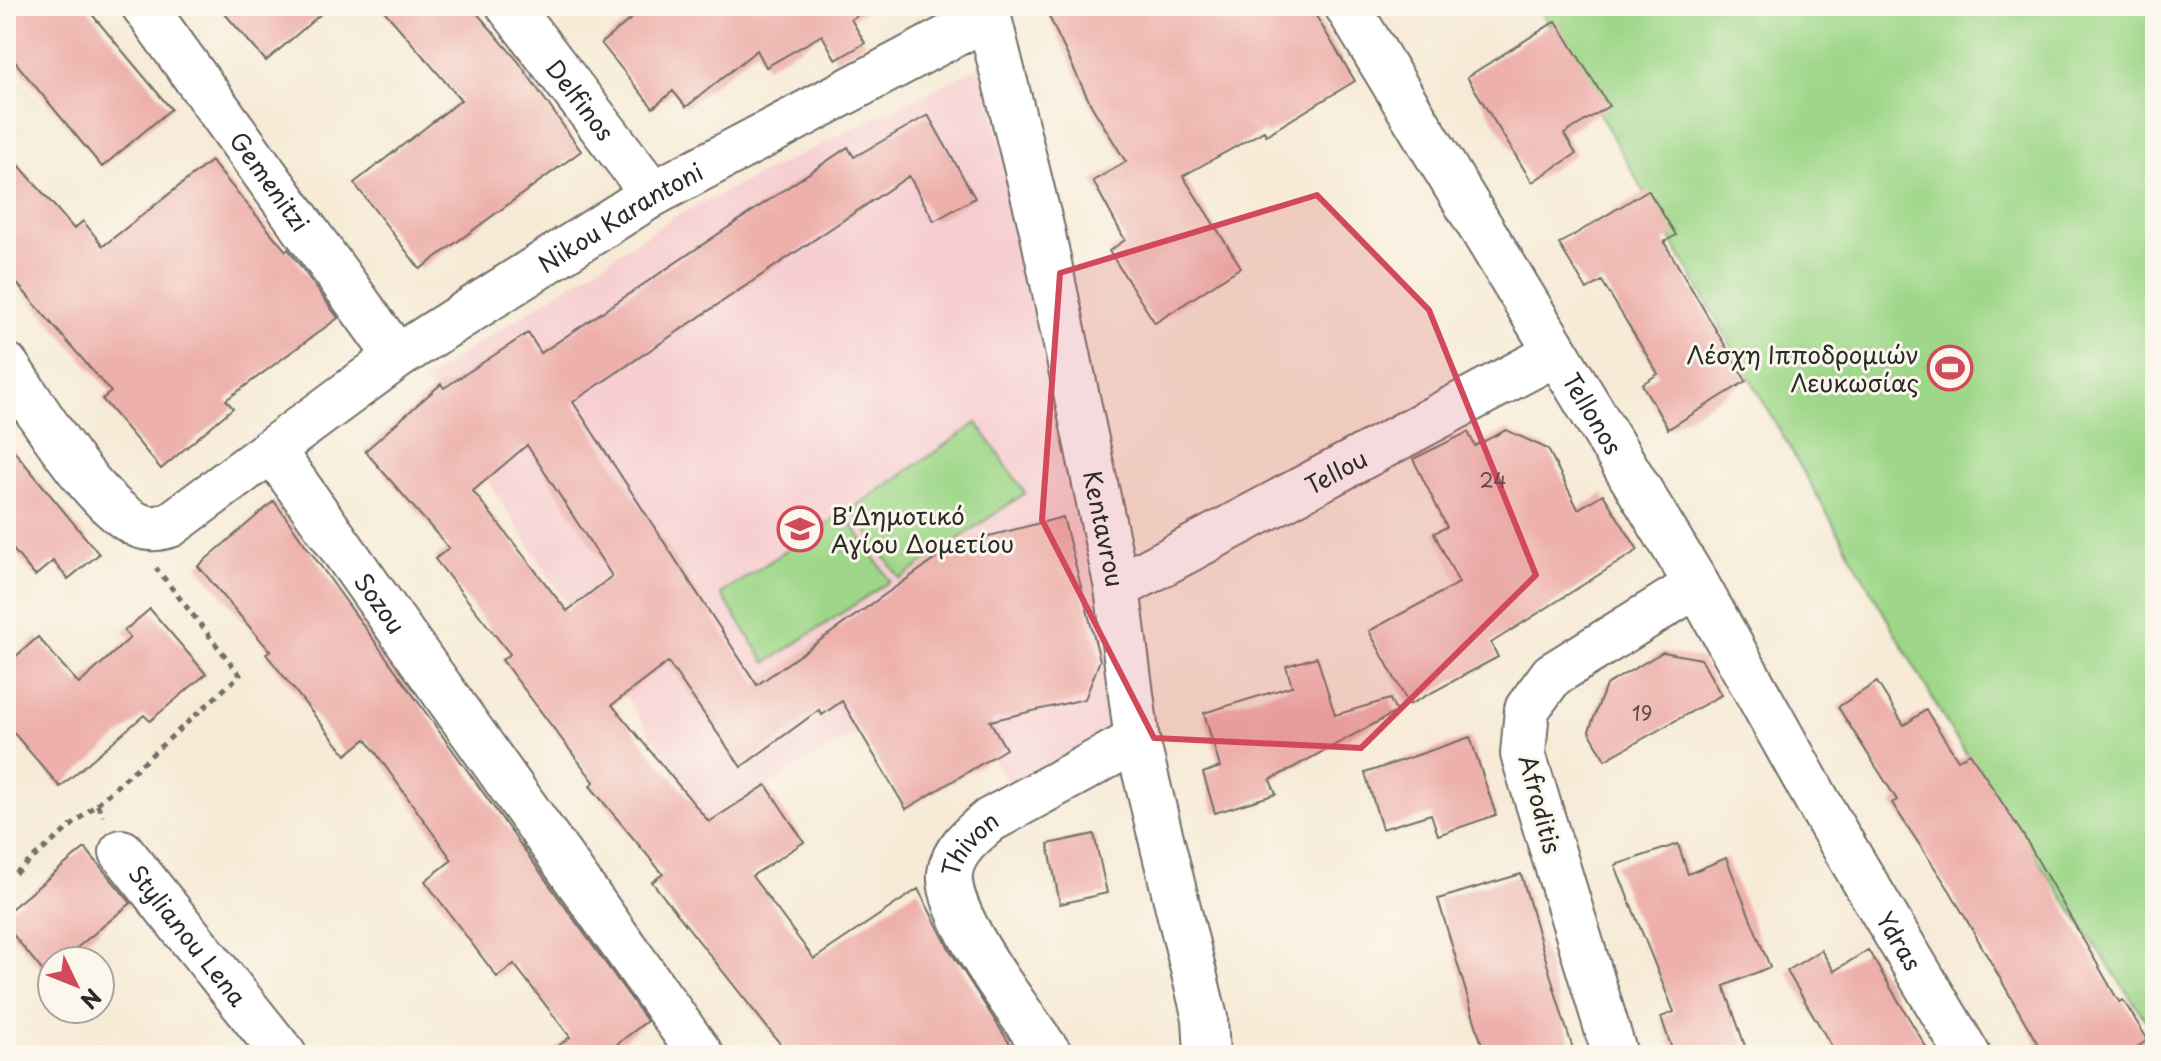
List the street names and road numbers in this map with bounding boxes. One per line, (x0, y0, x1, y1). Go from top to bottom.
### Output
street label: Delfinos (538, 52, 624, 148)
street label: Gemenitzi (222, 124, 319, 239)
street label: Nikou Karantoni (531, 153, 709, 281)
street label: Tellonos (1555, 366, 1632, 461)
street label: Tellou (1298, 440, 1373, 503)
street label: Kentavrou (1075, 467, 1134, 590)
street label: Sozou (346, 565, 415, 641)
street label: Afroditis (1511, 751, 1571, 857)
street label: Thivon (932, 802, 1006, 880)
street label: Stylianou Lena (120, 856, 256, 1013)
street label: Ydras (1868, 904, 1932, 977)

